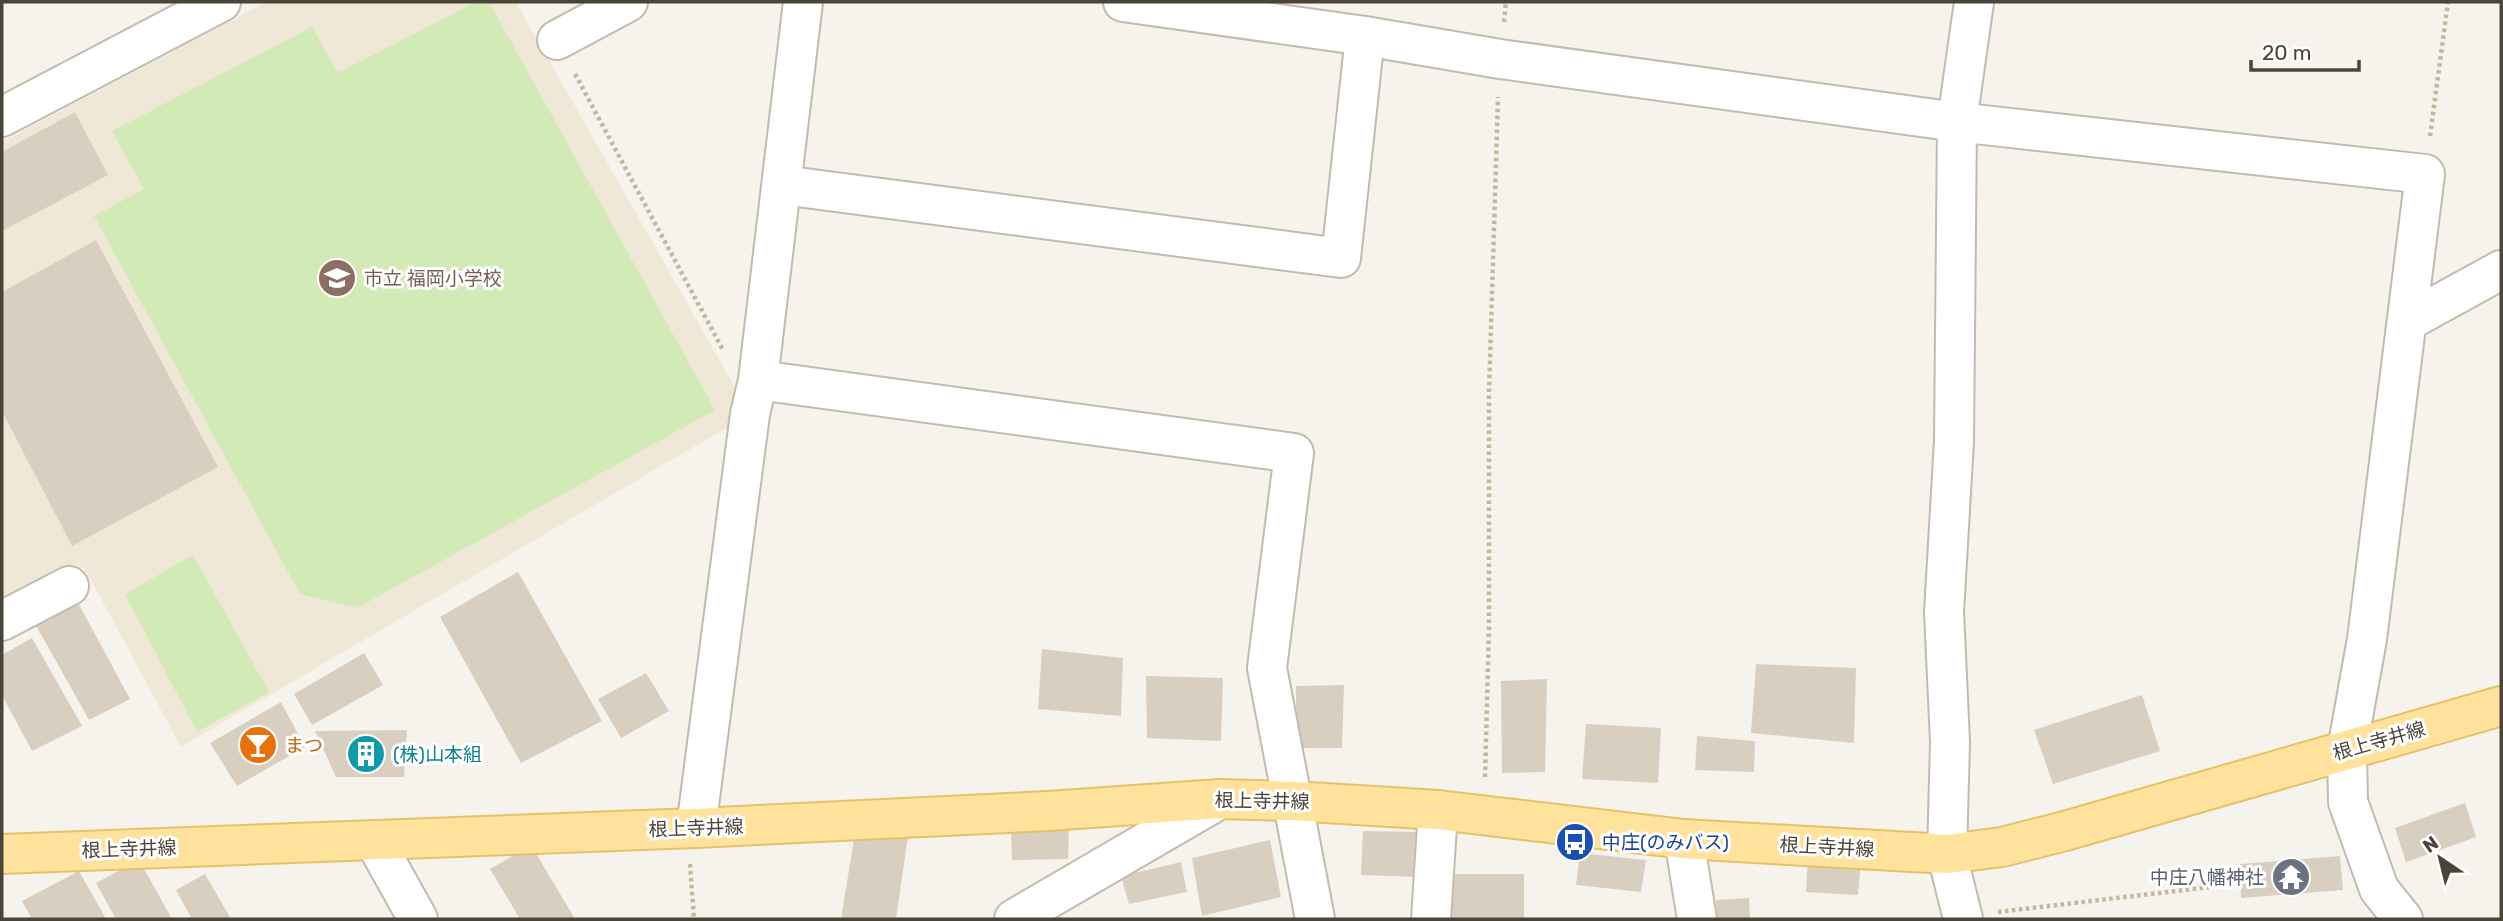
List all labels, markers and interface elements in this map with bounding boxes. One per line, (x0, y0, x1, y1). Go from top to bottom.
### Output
scale bar (2251, 28, 2360, 72)
text: 20 m (2262, 40, 2311, 65)
school or university icon: 市立 福岡小学校 (316, 257, 358, 299)
place label: 市立 福岡小学校 (364, 267, 502, 290)
street label: 根上寺井線 (2330, 717, 2428, 765)
bar icon: まつ (237, 724, 279, 766)
building icon: (株)山本組 (345, 733, 387, 775)
place label: まつ (285, 734, 323, 757)
place label: (株)山本組 (393, 743, 482, 766)
street label: 根上寺井線 (1214, 789, 1310, 813)
street label: 根上寺井線 (648, 815, 744, 841)
bus stop icon: 中庄(のみバス) (1554, 821, 1596, 863)
north arrow (2405, 823, 2475, 893)
place label: 中庄(のみバス) (1602, 831, 1729, 854)
text: N (2418, 831, 2443, 858)
street label: 根上寺井線 (1779, 833, 1875, 861)
street label: 根上寺井線 (81, 836, 177, 862)
temple icon: 中庄八幡神社 (2270, 856, 2312, 898)
place label: 中庄八幡神社 (2150, 866, 2264, 889)

